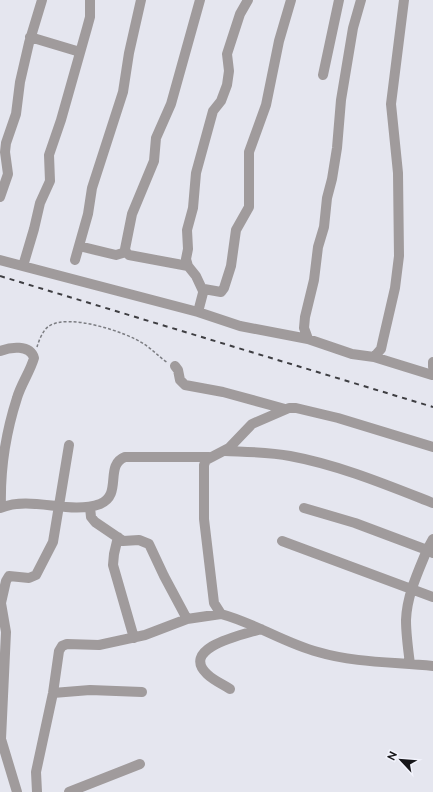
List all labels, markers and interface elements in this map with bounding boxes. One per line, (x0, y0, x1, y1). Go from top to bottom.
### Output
north arrow (381, 740, 421, 780)
text: N (385, 749, 400, 762)

